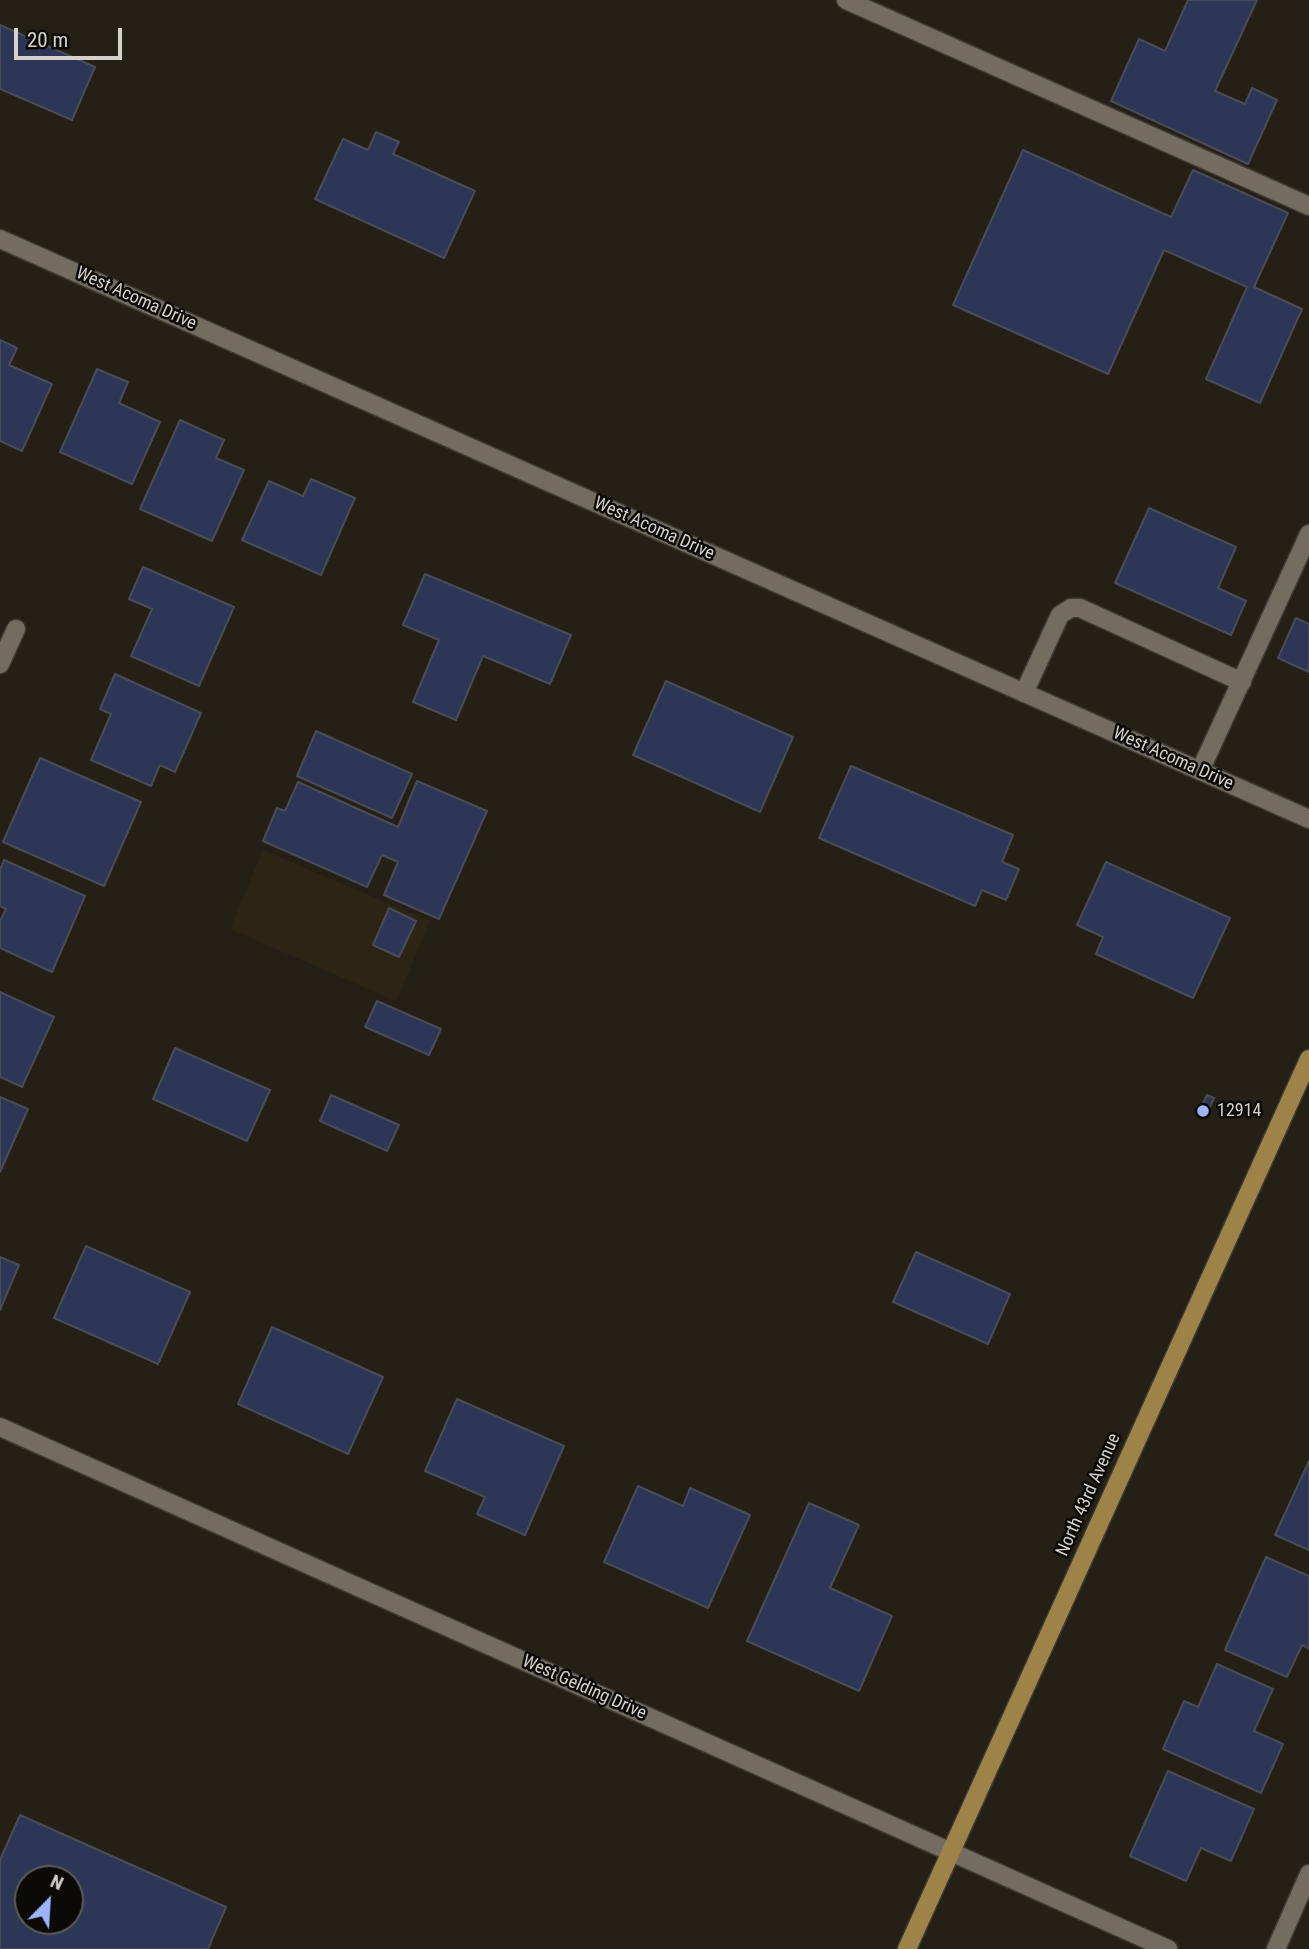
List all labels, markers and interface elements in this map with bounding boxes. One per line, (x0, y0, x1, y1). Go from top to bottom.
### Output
scale bar (18, 14, 126, 58)
text: 20 m (27, 28, 68, 52)
street label: West Acoma Drive (72, 263, 200, 335)
street label: West Acoma Drive (590, 493, 718, 565)
street label: West Acoma Drive (1109, 723, 1237, 795)
place label: 12914 (1217, 1100, 1261, 1122)
marker: 12914 (1195, 1103, 1211, 1119)
street label: North 43rd Avenue (1052, 1430, 1126, 1560)
street label: West Gelding Drive (519, 1651, 649, 1725)
north arrow (14, 1865, 84, 1935)
text: N (47, 1869, 67, 1895)

